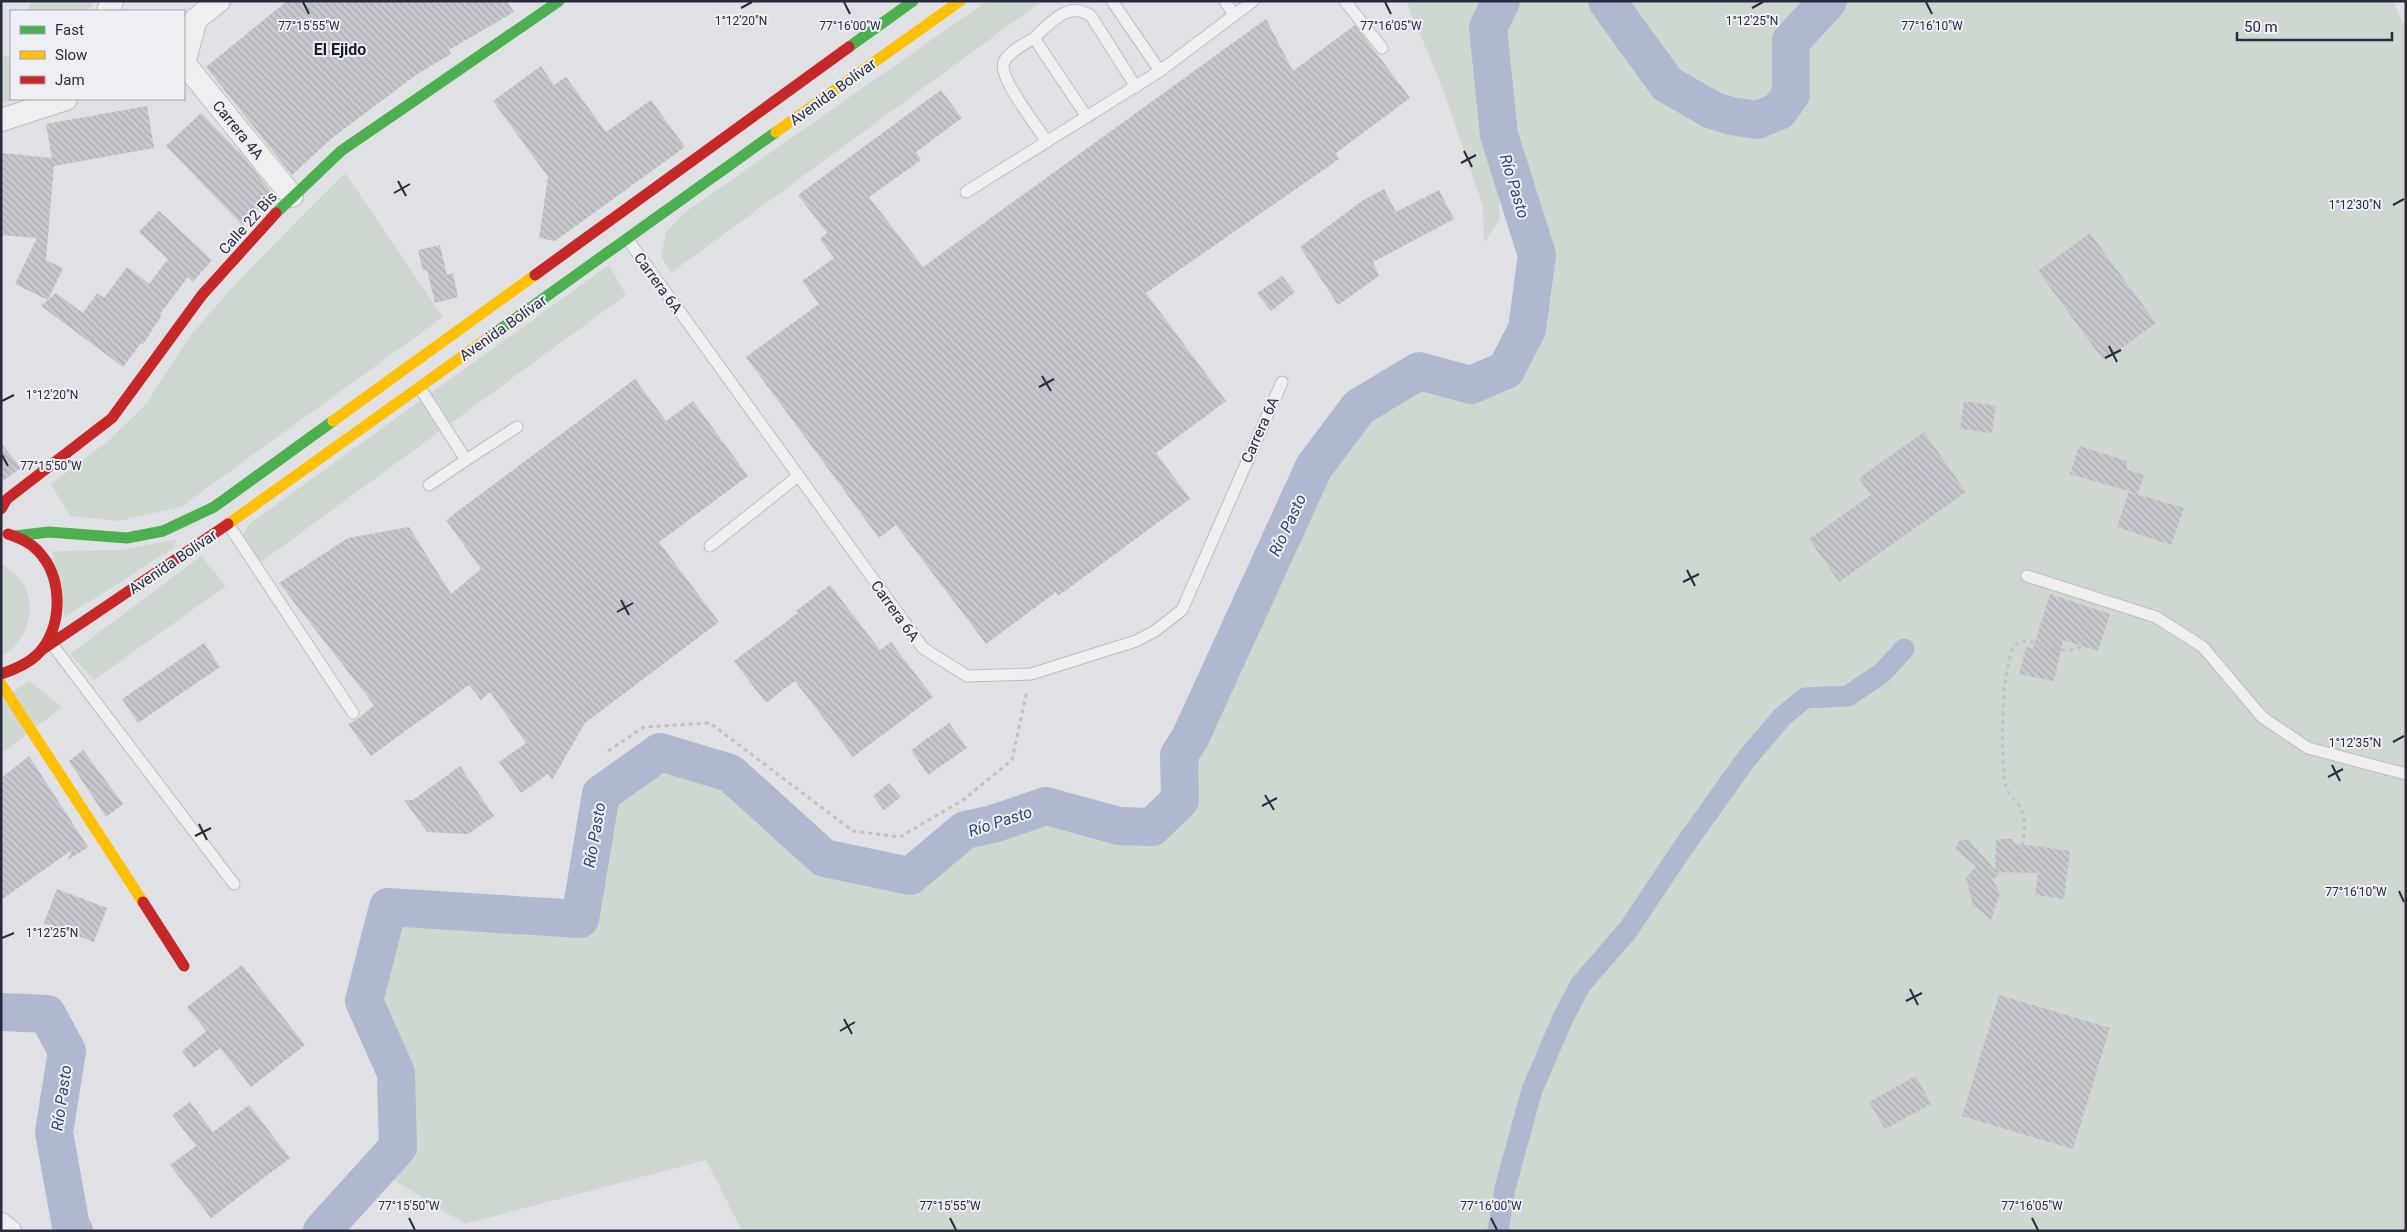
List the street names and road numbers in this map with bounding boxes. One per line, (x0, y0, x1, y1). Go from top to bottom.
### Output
street label: Avenida Bolívar (786, 55, 880, 129)
street label: Carrera 4A (209, 97, 267, 163)
street label: Calle 22 Bis (215, 188, 281, 258)
street label: Carrera 6A (630, 249, 686, 317)
street label: Avenida Bolívar (456, 291, 550, 365)
street label: Carrera 6A (1237, 394, 1283, 466)
street label: Avenida Bolívar (125, 526, 221, 598)
street label: Carrera 6A (867, 577, 923, 645)

